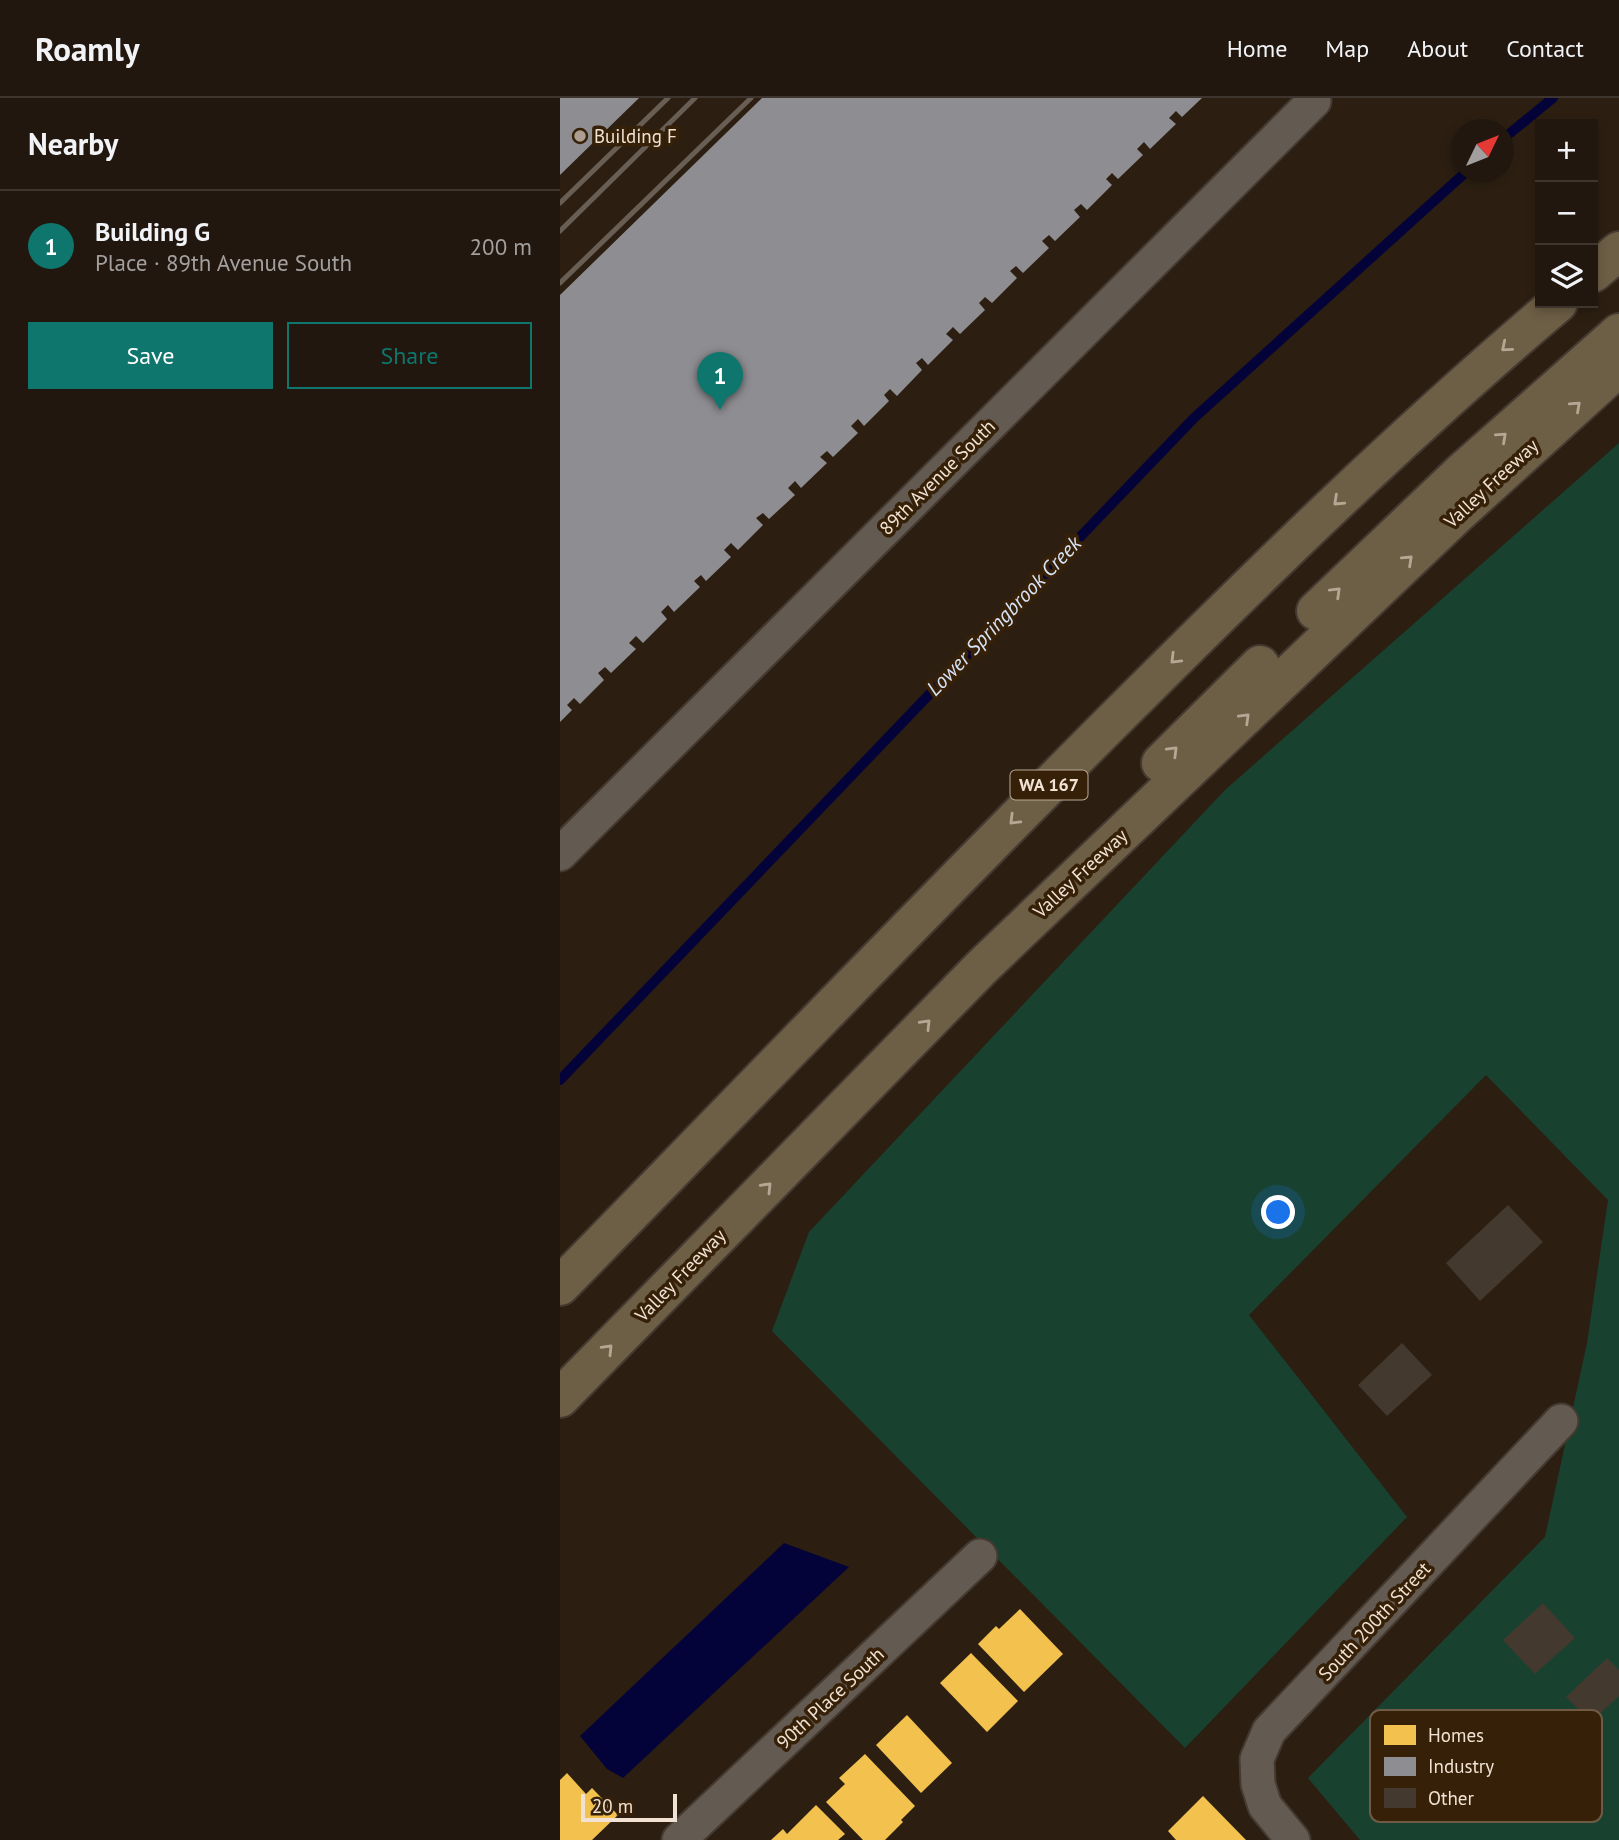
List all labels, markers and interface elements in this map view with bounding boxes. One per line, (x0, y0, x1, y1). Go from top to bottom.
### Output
text: Roamly (35, 27, 139, 70)
text: Home (1227, 33, 1287, 64)
text: Map (1325, 33, 1369, 64)
text: About (1407, 33, 1468, 64)
text: Contact (1506, 33, 1584, 64)
north arrow (1451, 119, 1514, 182)
map controls (1535, 119, 1598, 308)
button: + (1535, 119, 1598, 182)
text: Nearby (28, 124, 118, 163)
place label: Building F (594, 124, 677, 148)
marker: Building F (572, 128, 588, 144)
button: − (1535, 182, 1598, 245)
text: Building G (95, 215, 210, 248)
text: 1 (44, 232, 58, 261)
text: 200 m (470, 232, 532, 261)
button: layers (1535, 245, 1598, 308)
text: Place · 89th Avenue South (95, 248, 352, 277)
button: Save (28, 322, 273, 389)
button: Share (287, 322, 532, 389)
one-way arrow (1501, 339, 1514, 351)
pin: 1 (697, 352, 743, 410)
one-way arrow (1568, 401, 1581, 414)
street label: 89th Avenue South (874, 414, 1000, 540)
one-way arrow (1494, 432, 1507, 445)
street label: Valley Freeway (1438, 433, 1543, 533)
one-way arrow (1333, 493, 1346, 505)
water label: Lower Springbrook Creek (921, 529, 1088, 701)
one-way arrow (1400, 556, 1413, 568)
one-way arrow (1328, 588, 1341, 601)
one-way arrow (1170, 651, 1183, 664)
one-way arrow (1236, 713, 1249, 726)
one-way arrow (1164, 746, 1177, 759)
road number: WA 167 (1010, 770, 1088, 800)
one-way arrow (1010, 812, 1022, 824)
street label: Valley Freeway (1027, 823, 1132, 923)
one-way arrow (917, 1019, 930, 1032)
one-way arrow (758, 1182, 771, 1195)
your location (1261, 1195, 1295, 1229)
street label: Valley Freeway (629, 1223, 730, 1327)
one-way arrow (599, 1345, 612, 1358)
street label: South 200th Street (1313, 1556, 1436, 1685)
street label: 90th Place South (771, 1642, 889, 1754)
legend (1370, 1710, 1602, 1822)
text: Homes (1428, 1723, 1484, 1747)
text: Industry (1428, 1754, 1494, 1778)
text: Other (1428, 1786, 1474, 1810)
scale bar (581, 1791, 677, 1823)
text: 20 m (592, 1794, 633, 1818)

